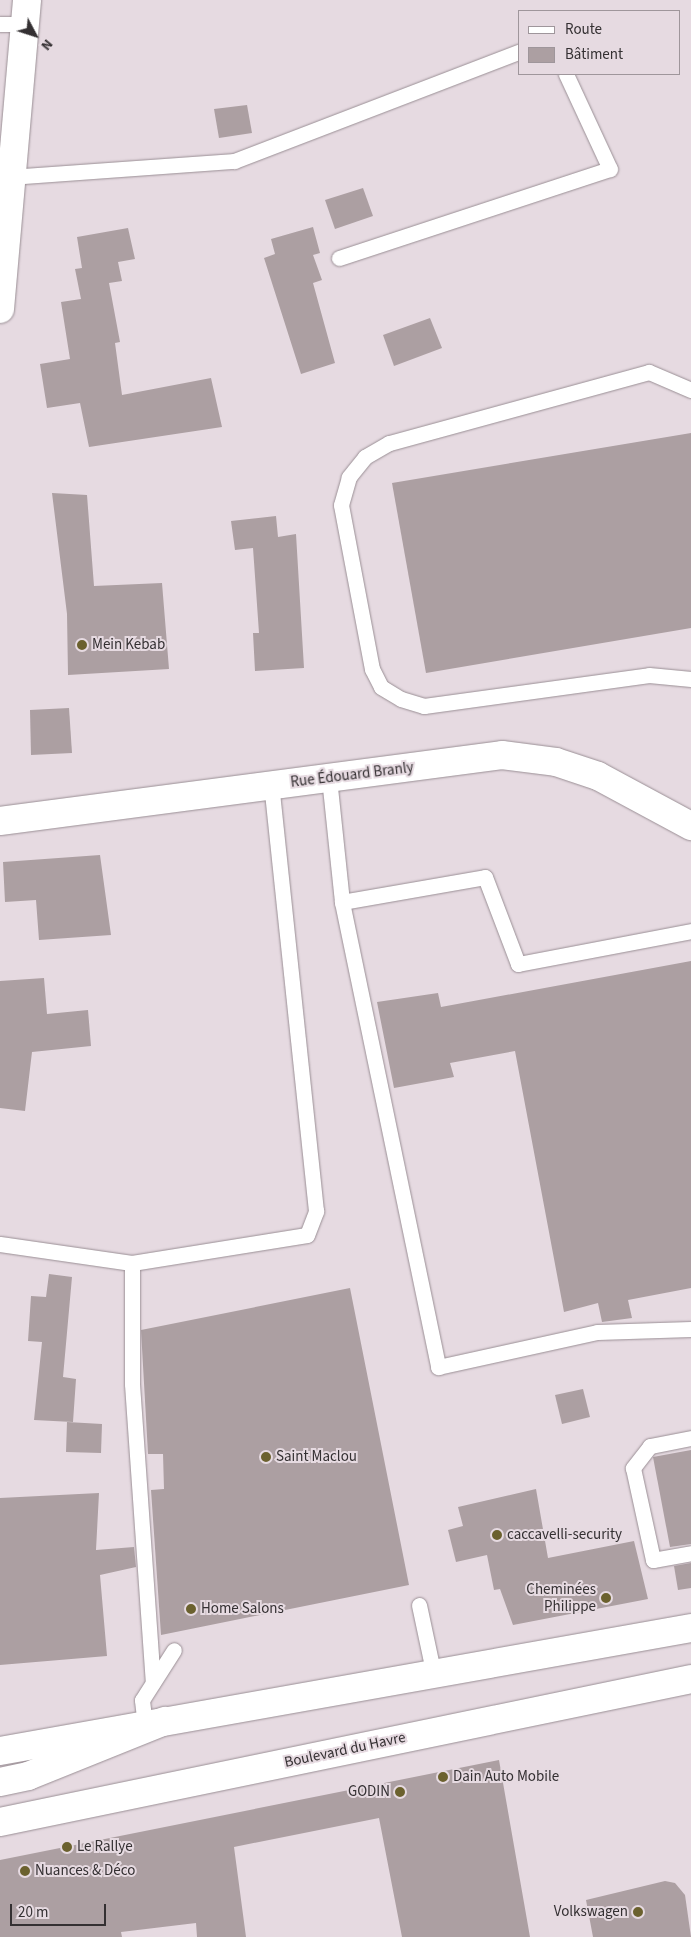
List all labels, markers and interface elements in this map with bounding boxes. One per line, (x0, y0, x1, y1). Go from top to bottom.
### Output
north arrow (10, 10, 60, 60)
legend (518, 10, 681, 75)
text: Route (565, 19, 602, 40)
text: N (36, 35, 57, 55)
text: Bâtiment (565, 44, 623, 65)
place label: Mein Kebab (92, 636, 165, 654)
marker: Mein Kebab (76, 639, 88, 651)
street label: Rue Édouard Branly (290, 759, 414, 791)
place label: Saint Maclou (276, 1448, 357, 1466)
marker: Saint Maclou (260, 1451, 272, 1463)
place label: caccavelli-security (507, 1526, 622, 1544)
marker: caccavelli-security (491, 1529, 503, 1541)
place label: Cheminées Philippe (526, 1580, 596, 1615)
marker: Cheminées Philippe (600, 1592, 612, 1604)
place label: Home Salons (201, 1600, 284, 1618)
marker: Home Salons (185, 1603, 197, 1615)
street label: Boulevard du Havre (283, 1728, 407, 1772)
place label: Dain Auto Mobile (453, 1768, 559, 1786)
marker: Dain Auto Mobile (437, 1771, 449, 1783)
place label: GODIN (348, 1783, 390, 1801)
marker: GODIN (394, 1786, 406, 1798)
place label: Le Rallye (77, 1838, 133, 1856)
marker: Le Rallye (61, 1841, 73, 1853)
place label: Nuances & Déco (35, 1862, 135, 1880)
marker: Nuances & Déco (19, 1865, 31, 1877)
scale bar (12, 1894, 109, 1926)
text: 20 m (18, 1902, 48, 1923)
place label: Volkswagen (554, 1903, 628, 1921)
marker: Volkswagen (632, 1906, 644, 1918)

